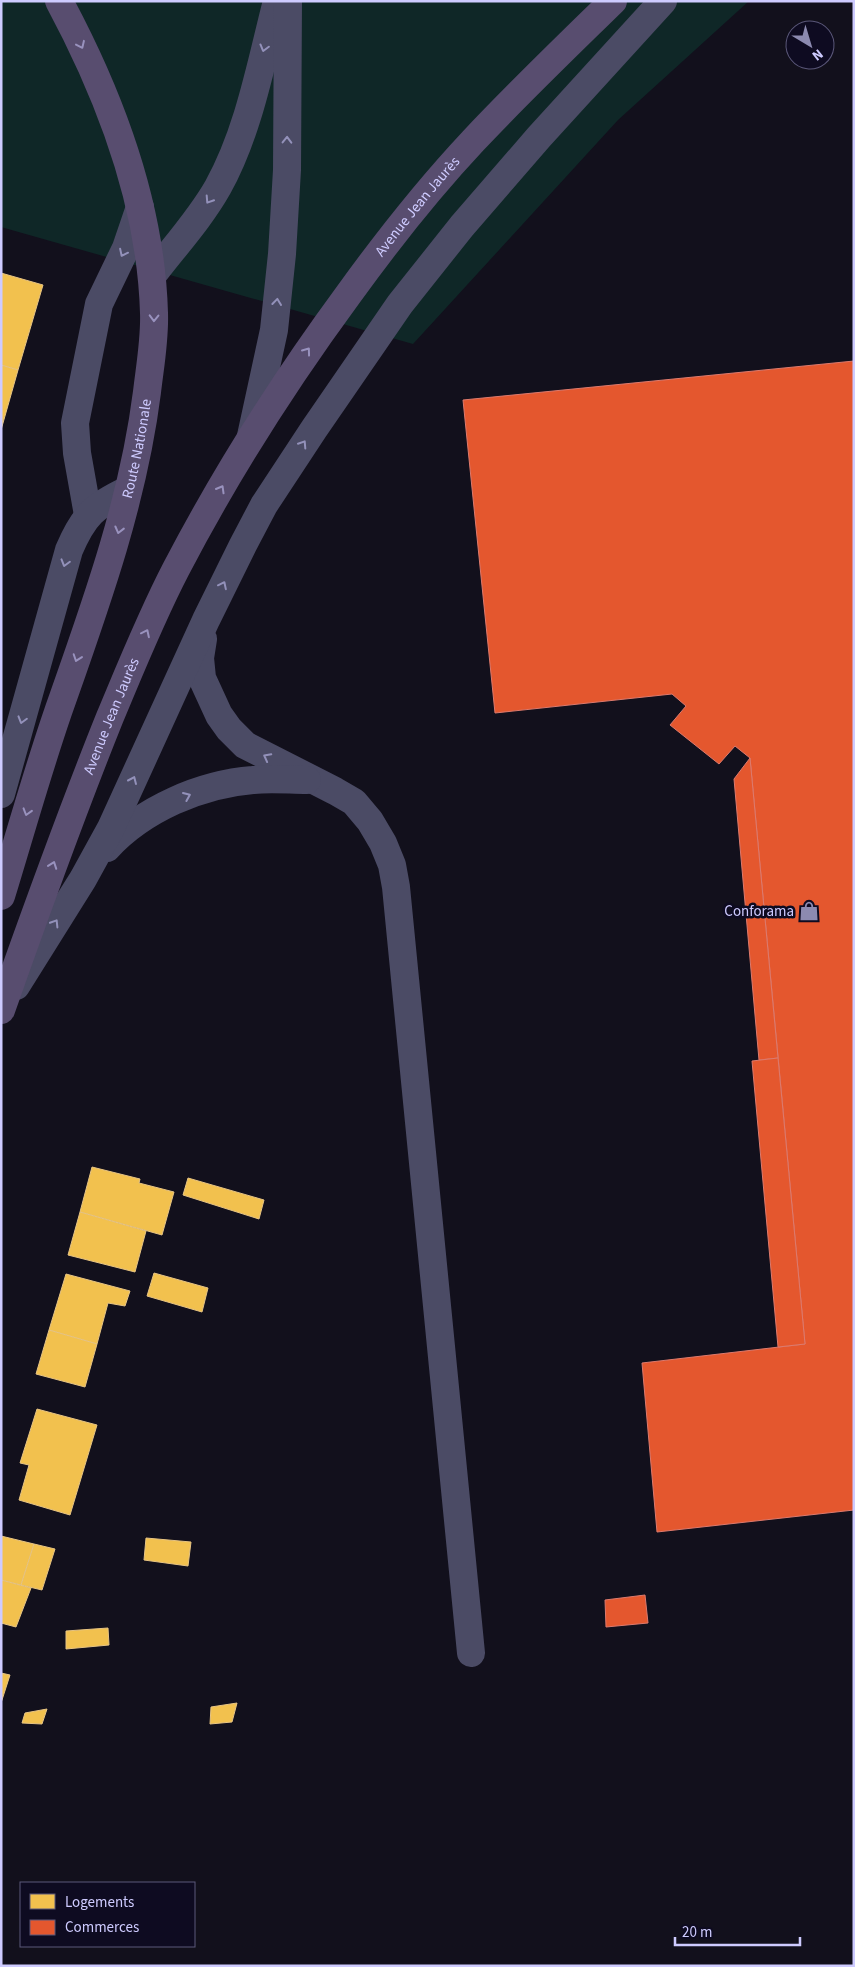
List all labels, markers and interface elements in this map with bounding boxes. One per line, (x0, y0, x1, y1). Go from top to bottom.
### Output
north arrow (785, 20, 835, 70)
one-way arrow (75, 40, 85, 49)
one-way arrow (260, 44, 270, 52)
text: N (808, 44, 827, 65)
one-way arrow (282, 136, 292, 144)
street label: Avenue Jean Jaurès (370, 152, 465, 261)
one-way arrow (206, 195, 216, 204)
one-way arrow (119, 248, 129, 257)
one-way arrow (271, 298, 282, 306)
one-way arrow (148, 314, 159, 322)
one-way arrow (301, 347, 310, 357)
street label: Route Nationale (117, 397, 157, 501)
one-way arrow (297, 441, 307, 450)
one-way arrow (214, 485, 224, 494)
one-way arrow (114, 525, 124, 533)
one-way arrow (61, 559, 71, 567)
one-way arrow (217, 581, 227, 590)
one-way arrow (140, 629, 151, 638)
one-way arrow (73, 653, 83, 662)
street label: Avenue Jean Jaurès (78, 655, 145, 778)
one-way arrow (17, 715, 28, 724)
one-way arrow (264, 753, 273, 763)
one-way arrow (127, 776, 137, 785)
one-way arrow (183, 791, 191, 801)
one-way arrow (22, 808, 32, 816)
one-way arrow (47, 861, 57, 870)
shop icon: Conforama (798, 900, 820, 922)
place label: Conforama (724, 901, 794, 922)
one-way arrow (49, 919, 59, 928)
legend (20, 1882, 195, 1947)
text: Logements (65, 1892, 134, 1913)
scale bar (675, 1914, 800, 1946)
text: Commerces (65, 1917, 139, 1938)
text: 20 m (682, 1922, 712, 1943)

